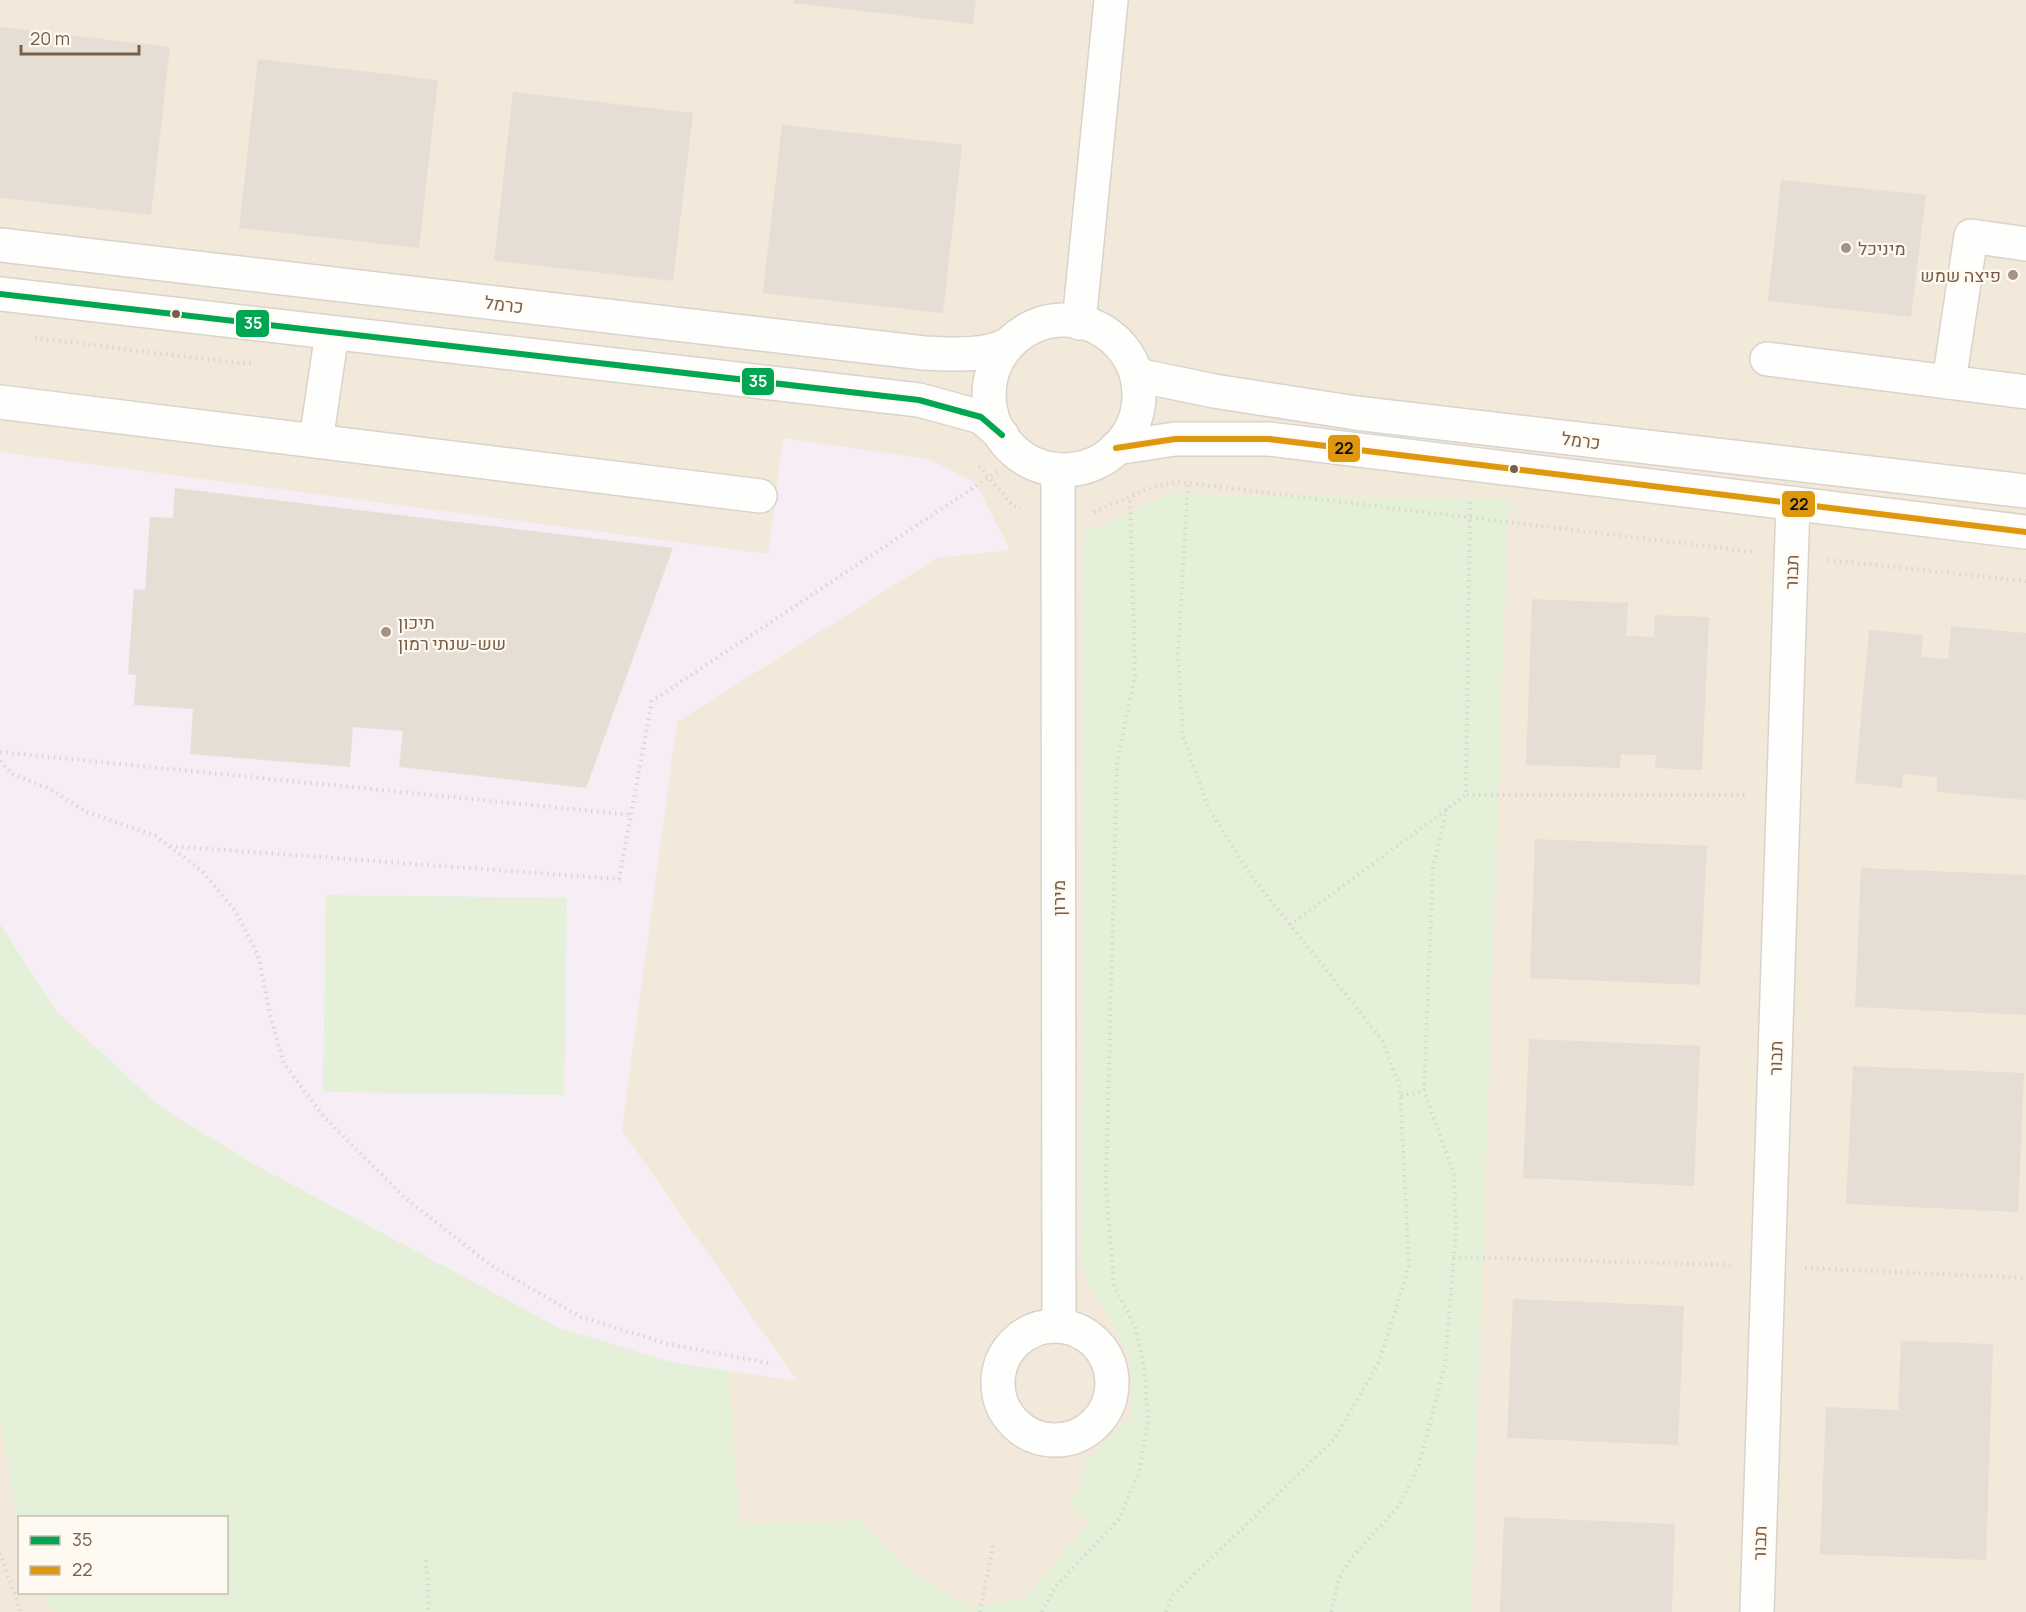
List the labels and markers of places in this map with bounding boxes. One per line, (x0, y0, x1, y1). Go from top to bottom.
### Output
place label: מיניכל (1858, 236, 1906, 260)
marker: מיניכל (1839, 241, 1853, 255)
place label: פיצה שמש (1920, 263, 2001, 287)
marker: פיצה שמש (2006, 268, 2020, 282)
unlabelled marker (170, 308, 182, 320)
unlabelled marker (1508, 463, 1520, 475)
place label: תיכון שש-שנתי רמון (398, 610, 506, 655)
marker: תיכון שש-שנתי רמון (379, 625, 393, 639)

